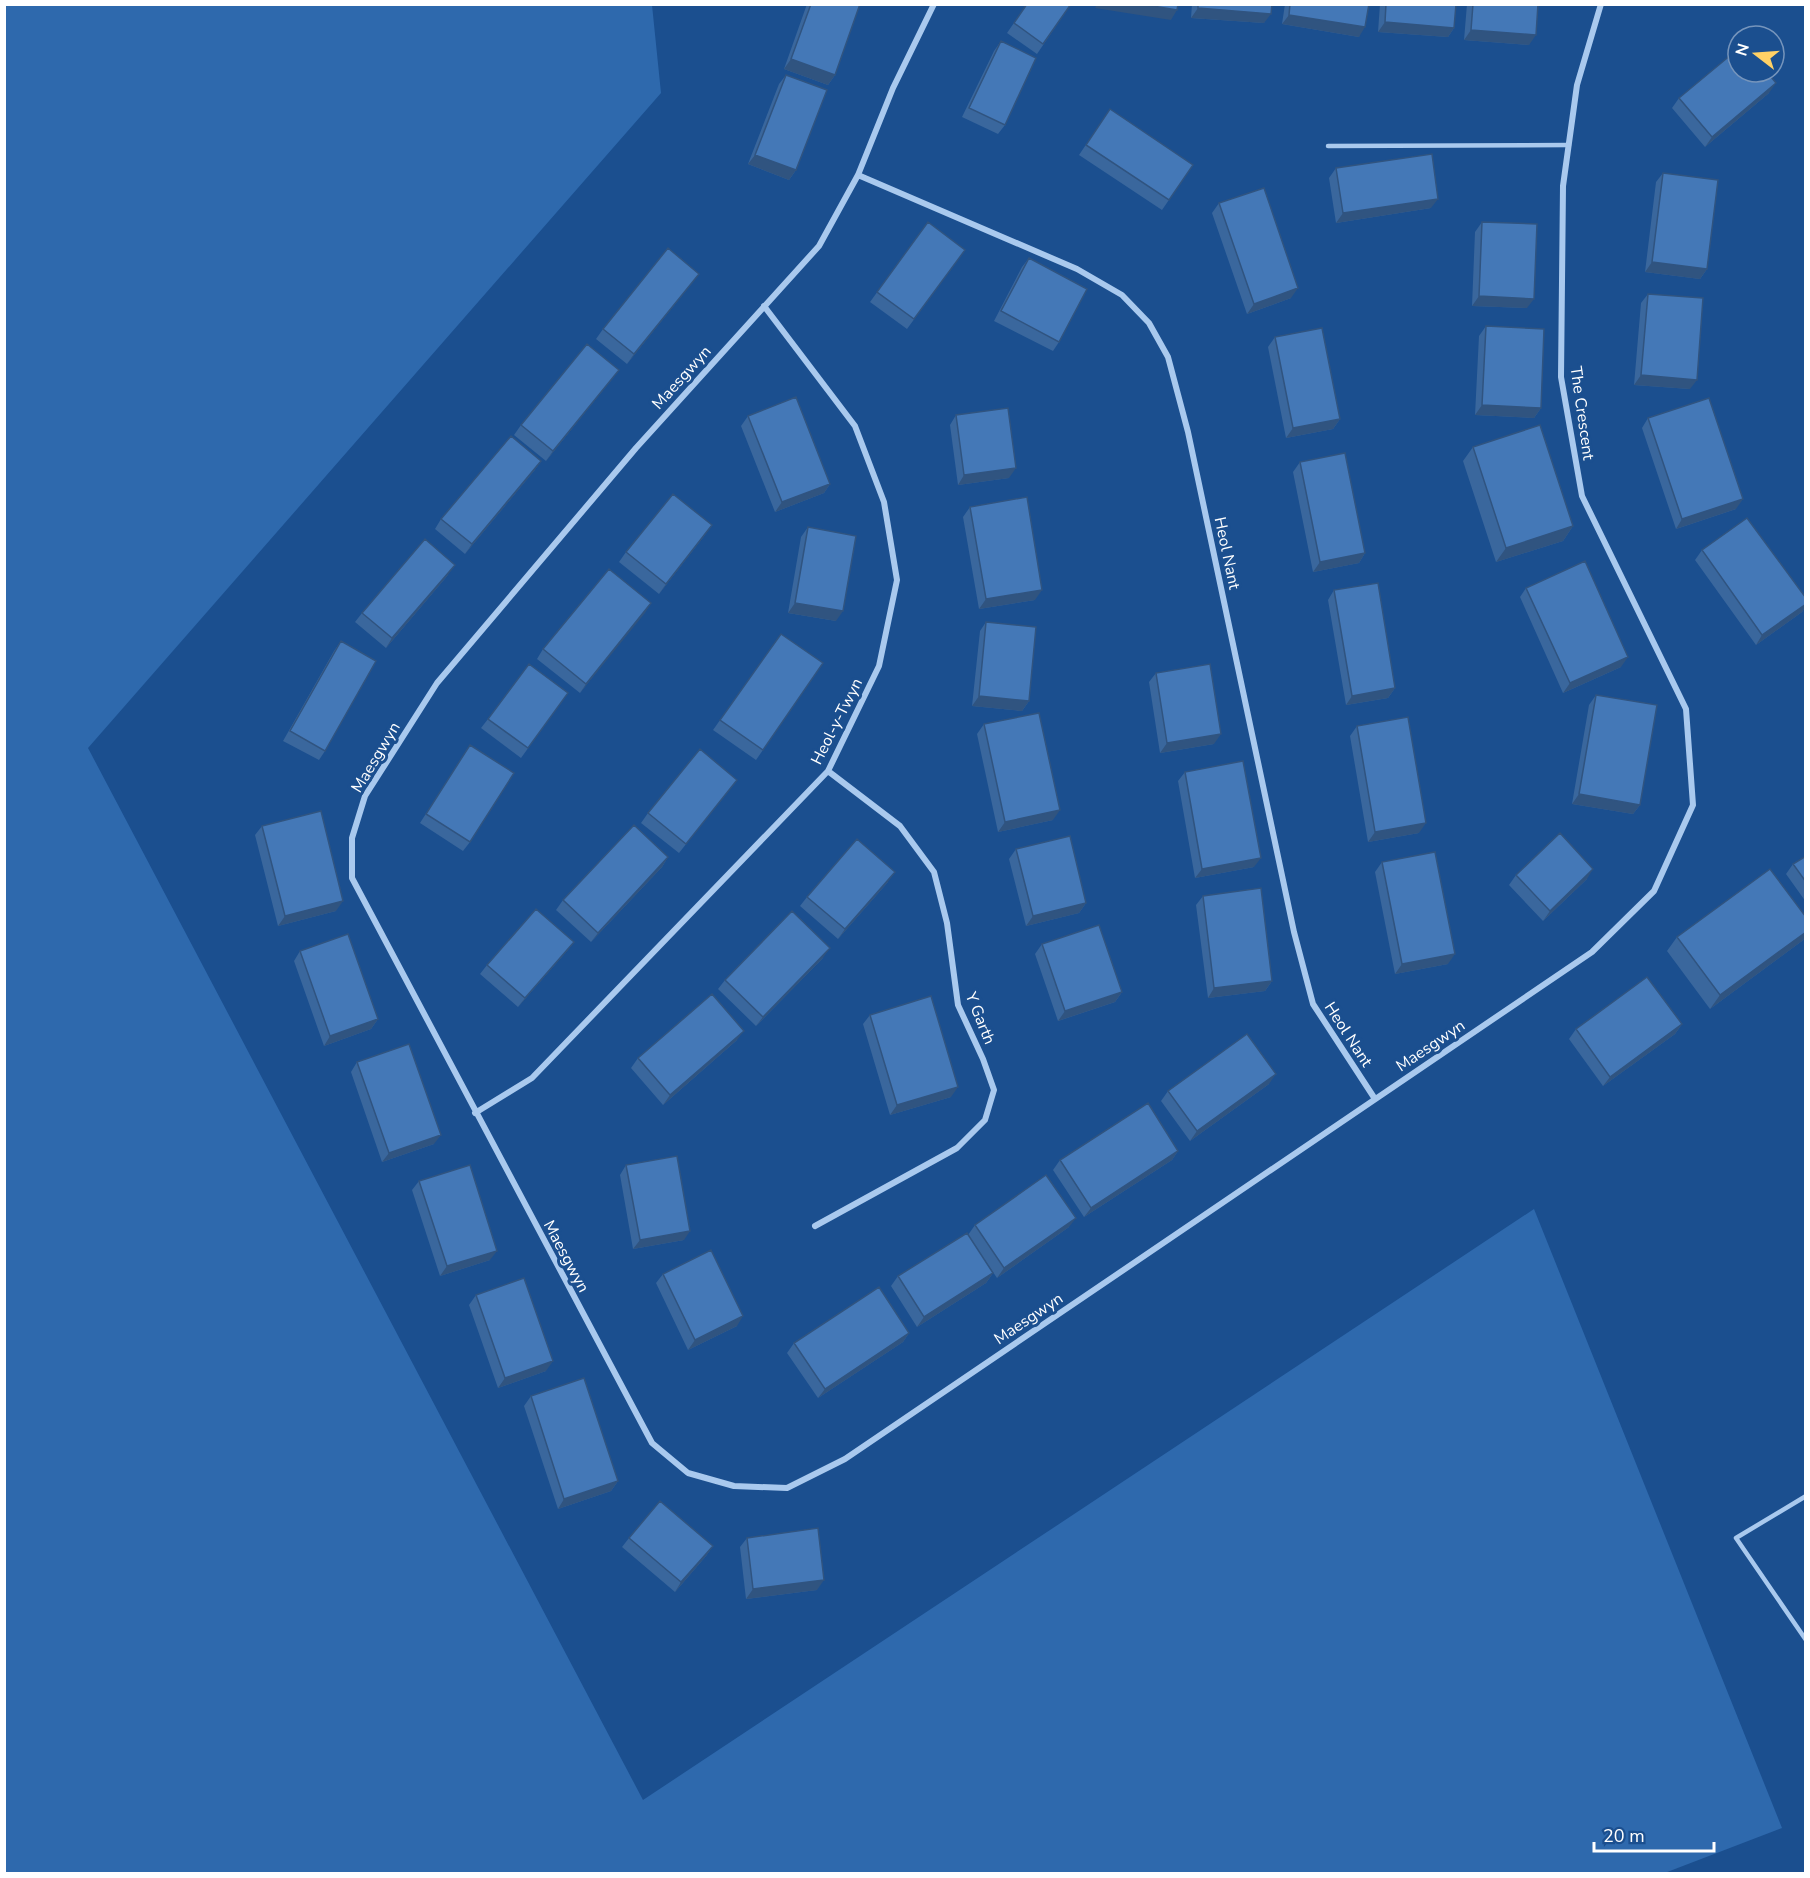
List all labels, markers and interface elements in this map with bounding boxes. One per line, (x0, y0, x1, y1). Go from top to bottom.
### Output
north arrow (1726, 24, 1786, 84)
text: N (1730, 41, 1755, 59)
street label: Maesgwyn (647, 341, 716, 414)
street label: The Crescent (1565, 365, 1600, 462)
street label: Heol Nant (1209, 515, 1245, 592)
street label: Heol-y-Twyn (806, 674, 868, 768)
street label: Maesgwyn (346, 718, 406, 797)
street label: Y Garth (959, 988, 1000, 1048)
street label: Heol Nant (1319, 998, 1378, 1072)
street label: Maesgwyn (1392, 1015, 1469, 1077)
street label: Maesgwyn (538, 1217, 594, 1296)
street label: Maesgwyn (990, 1288, 1067, 1350)
scale bar (1594, 1815, 1714, 1853)
text: 20 m (1603, 1824, 1645, 1848)

